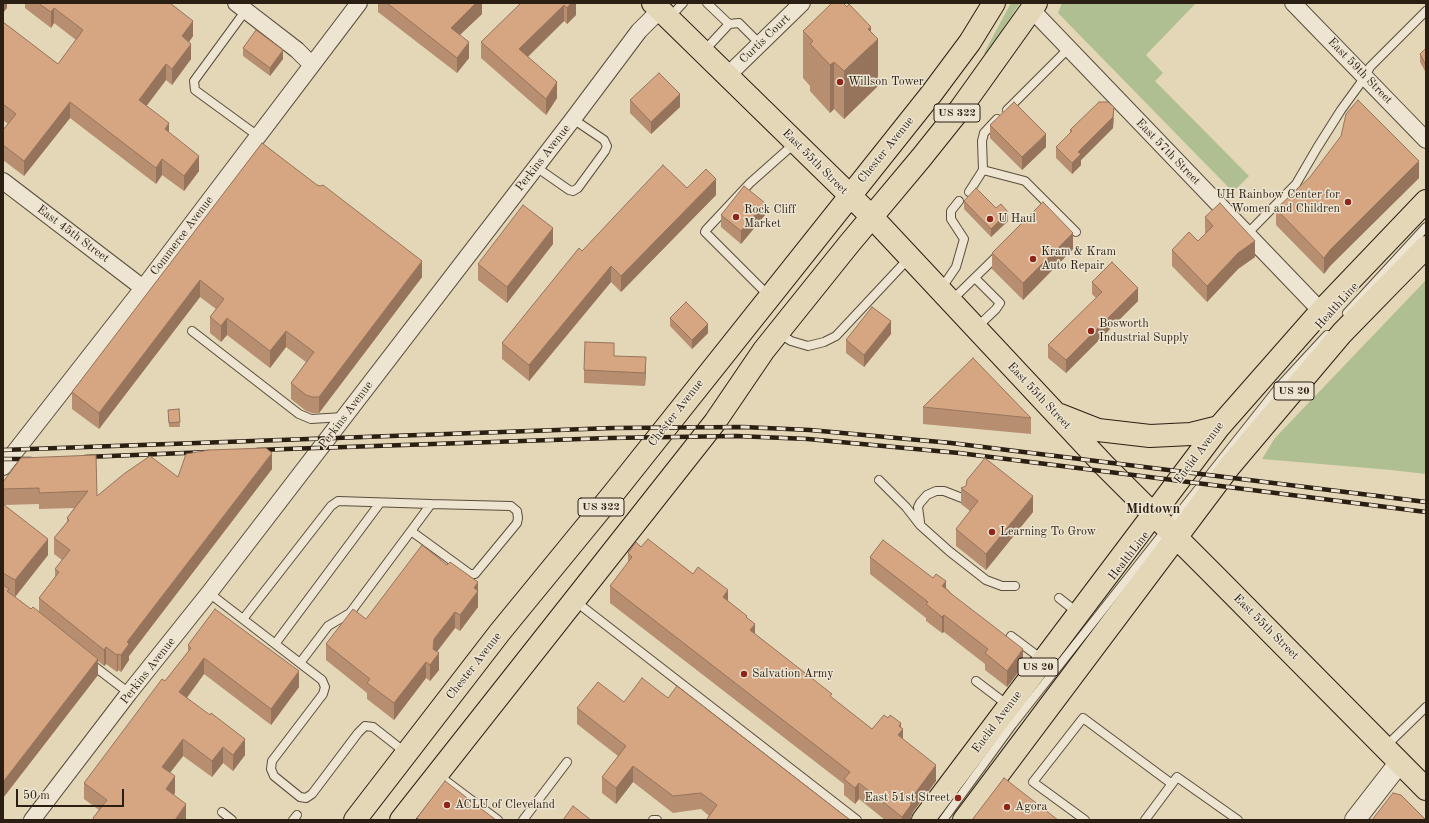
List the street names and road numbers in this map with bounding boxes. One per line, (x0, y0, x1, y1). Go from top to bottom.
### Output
street label: Curtis Court (737, 11, 793, 67)
street label: East 59th Street (1325, 35, 1395, 107)
road number: US 322 (934, 104, 980, 122)
street label: Chester Avenue (855, 114, 917, 186)
street label: East 57th Street (1133, 116, 1203, 188)
street label: Perkins Avenue (513, 122, 573, 194)
street label: East 55th Street (779, 126, 851, 198)
street label: Commerce Avenue (147, 193, 217, 279)
street label: East 45th Street (34, 202, 112, 266)
street label: HealthLine (1312, 280, 1362, 332)
street label: East 55th Street (1004, 359, 1074, 433)
street label: Chester Avenue (645, 376, 707, 450)
street label: Perkins Avenue (316, 378, 376, 452)
road number: US 20 (1274, 382, 1314, 400)
street label: Euclid Avenue (1171, 419, 1227, 487)
road number: US 322 (578, 498, 624, 516)
street label: HealthLine (1105, 529, 1153, 583)
street label: East 55th Street (1230, 591, 1302, 663)
street label: Chester Avenue (443, 629, 505, 703)
street label: Perkins Avenue (118, 635, 178, 707)
road number: US 20 (1018, 658, 1058, 676)
street label: Euclid Avenue (969, 688, 1025, 756)

